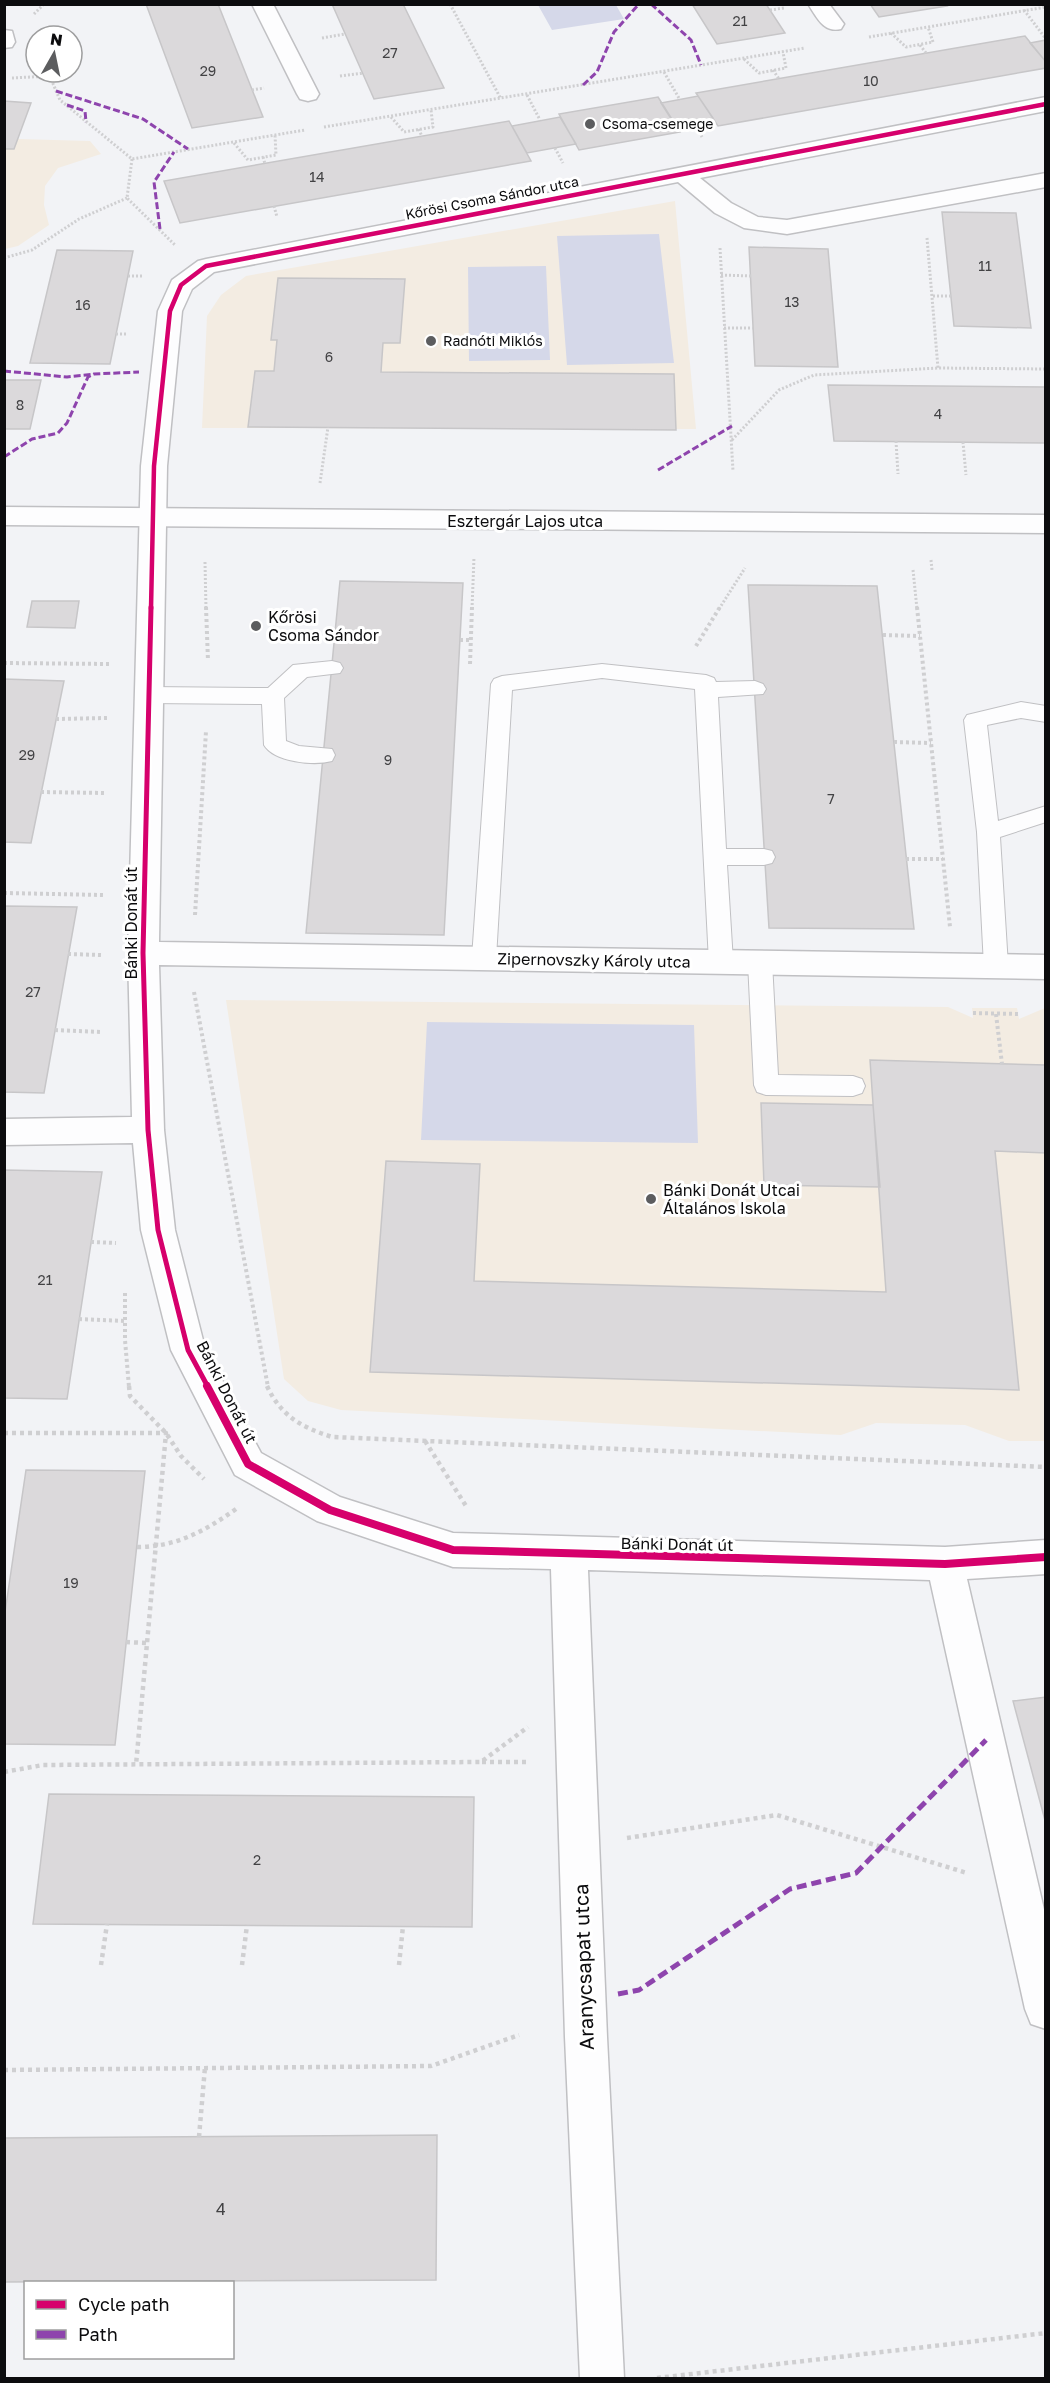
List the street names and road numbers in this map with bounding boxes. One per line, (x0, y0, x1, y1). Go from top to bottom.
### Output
street label: Kőrösi Csoma Sándor utca (404, 172, 580, 223)
street label: Esztergár Lajos utca (447, 511, 603, 531)
street label: Bánki Donát út (121, 867, 141, 979)
street label: Zipernovszky Károly utca (497, 948, 691, 972)
street label: Bánki Donát út (192, 1337, 262, 1447)
street label: Bánki Donát út (620, 1533, 734, 1555)
street label: Aranycsapat utca (568, 1883, 598, 2051)

